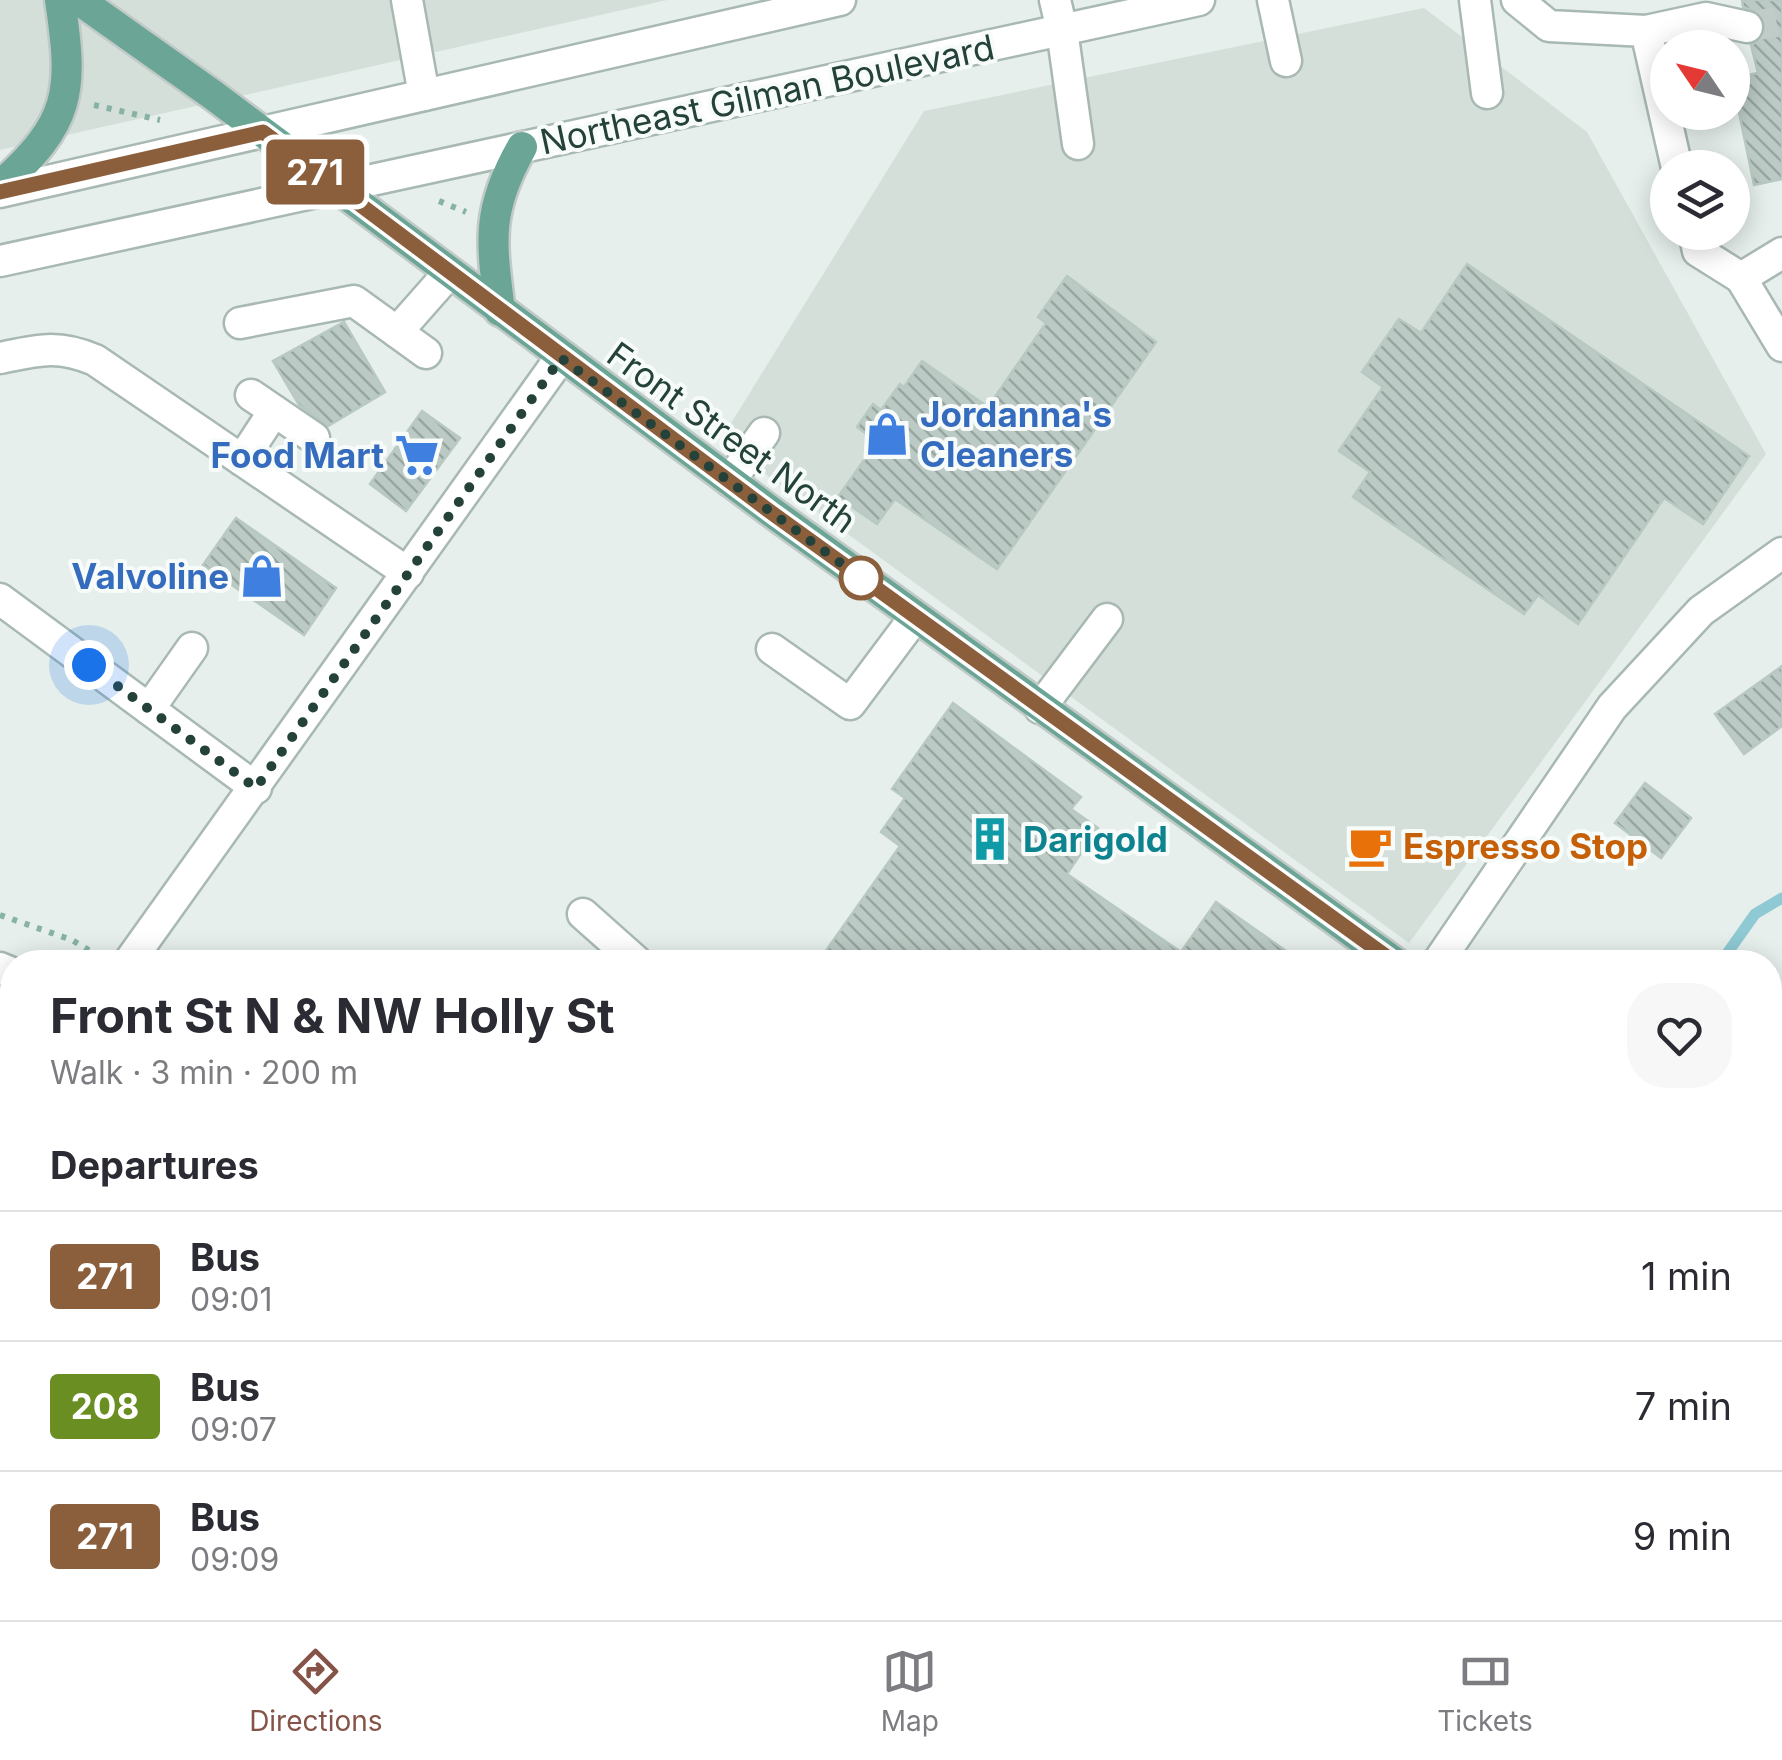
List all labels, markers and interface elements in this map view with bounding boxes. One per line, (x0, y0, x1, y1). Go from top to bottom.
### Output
street label: Northeast Gilman Boulevard (536, 25, 998, 163)
north arrow (1650, 30, 1750, 130)
map controls (1650, 30, 1750, 250)
line badge: 271 (258, 140, 372, 204)
button: layers (1650, 150, 1750, 250)
text: 271 (286, 151, 344, 193)
street label: Front Street North (600, 333, 864, 541)
place label: Jordanna's Cleaners (920, 393, 1112, 475)
shop icon: Jordanna's Cleaners (863, 410, 911, 458)
supermarket icon: Food Mart (393, 431, 441, 479)
place label: Food Mart (211, 434, 384, 476)
shop icon: Valvoline (238, 552, 286, 600)
place label: Valvoline (71, 555, 229, 597)
unlabelled marker (840, 557, 882, 599)
your location (64, 640, 114, 690)
building icon: Darigold (966, 815, 1014, 863)
place label: Darigold (1023, 818, 1168, 860)
cafe icon: Espresso Stop (1346, 822, 1394, 870)
place label: Espresso Stop (1403, 825, 1648, 867)
button: heart (1627, 983, 1732, 1088)
text: Front St N & NW Holly St (50, 986, 615, 1045)
text: Walk · 3 min · 200 m (50, 1053, 358, 1092)
text: Departures (50, 1142, 259, 1188)
text: Bus (190, 1234, 260, 1280)
text: 1 min (1641, 1253, 1732, 1299)
text: 271 (76, 1255, 134, 1297)
text: 09:01 (190, 1280, 272, 1319)
text: Bus (190, 1364, 260, 1410)
text: 7 min (1635, 1383, 1732, 1429)
text: 208 (71, 1385, 139, 1427)
text: 09:07 (190, 1410, 277, 1449)
text: Bus (190, 1494, 260, 1540)
text: 9 min (1633, 1513, 1732, 1559)
text: 271 (76, 1515, 134, 1557)
text: 09:09 (190, 1540, 279, 1579)
tab: Directions (249, 1644, 383, 1738)
tab: Map (881, 1644, 939, 1738)
tab: Tickets (1437, 1644, 1533, 1738)

